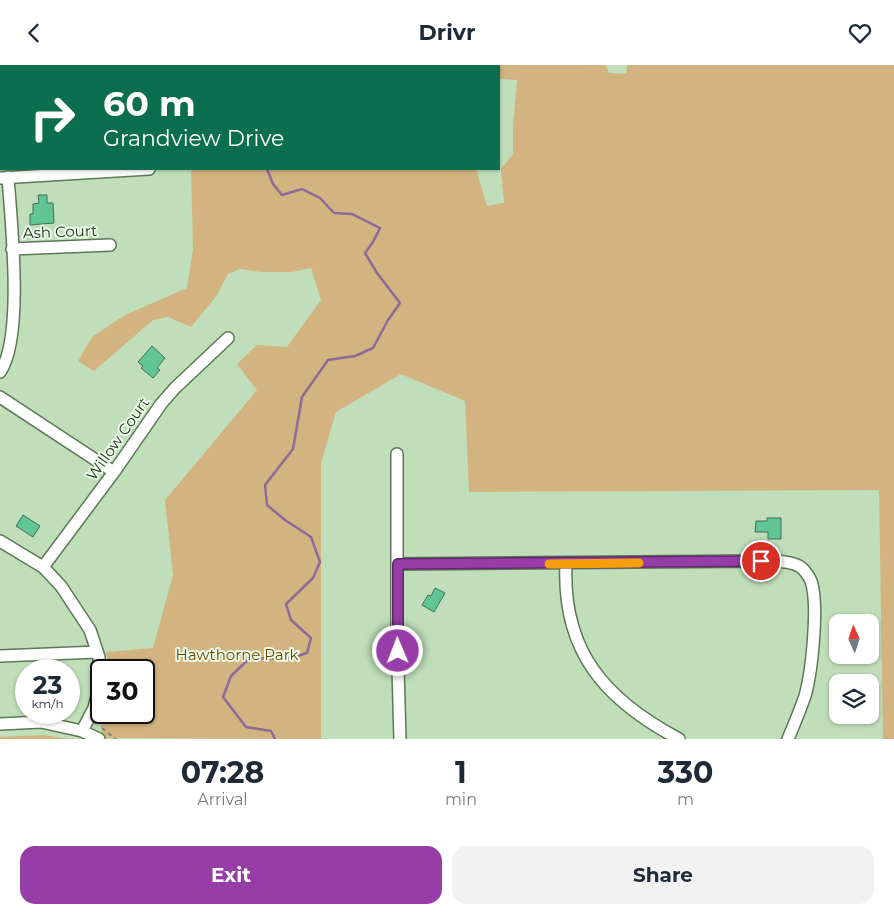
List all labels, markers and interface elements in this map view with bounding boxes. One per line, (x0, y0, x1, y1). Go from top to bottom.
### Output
icon: back (20, 19, 48, 47)
text: Drivr (419, 19, 475, 46)
icon: heart (846, 19, 874, 47)
text: 60 m (103, 82, 196, 125)
icon: right (20, 85, 85, 150)
text: Grandview Drive (103, 125, 284, 152)
street label: Ash Court (23, 221, 97, 242)
street label: Willow Court (82, 394, 153, 484)
pin (740, 540, 782, 582)
icon: arrive (747, 547, 775, 575)
north arrow (829, 614, 879, 664)
map controls (829, 614, 879, 724)
position arrow (371, 624, 423, 676)
park label: Hawthorne Park (175, 645, 299, 664)
speed limit sign: 30 (90, 659, 155, 724)
text: 23 (33, 670, 62, 700)
button: layers (829, 674, 879, 724)
text: km/h (31, 696, 64, 711)
text: 07:28 (181, 754, 264, 791)
text: 1 (455, 754, 467, 791)
text: 330 (658, 754, 713, 791)
text: Arrival (197, 790, 248, 809)
text: min (445, 790, 477, 809)
text: m (677, 790, 694, 809)
button: Exit (20, 846, 442, 904)
button: Share (452, 846, 874, 904)

